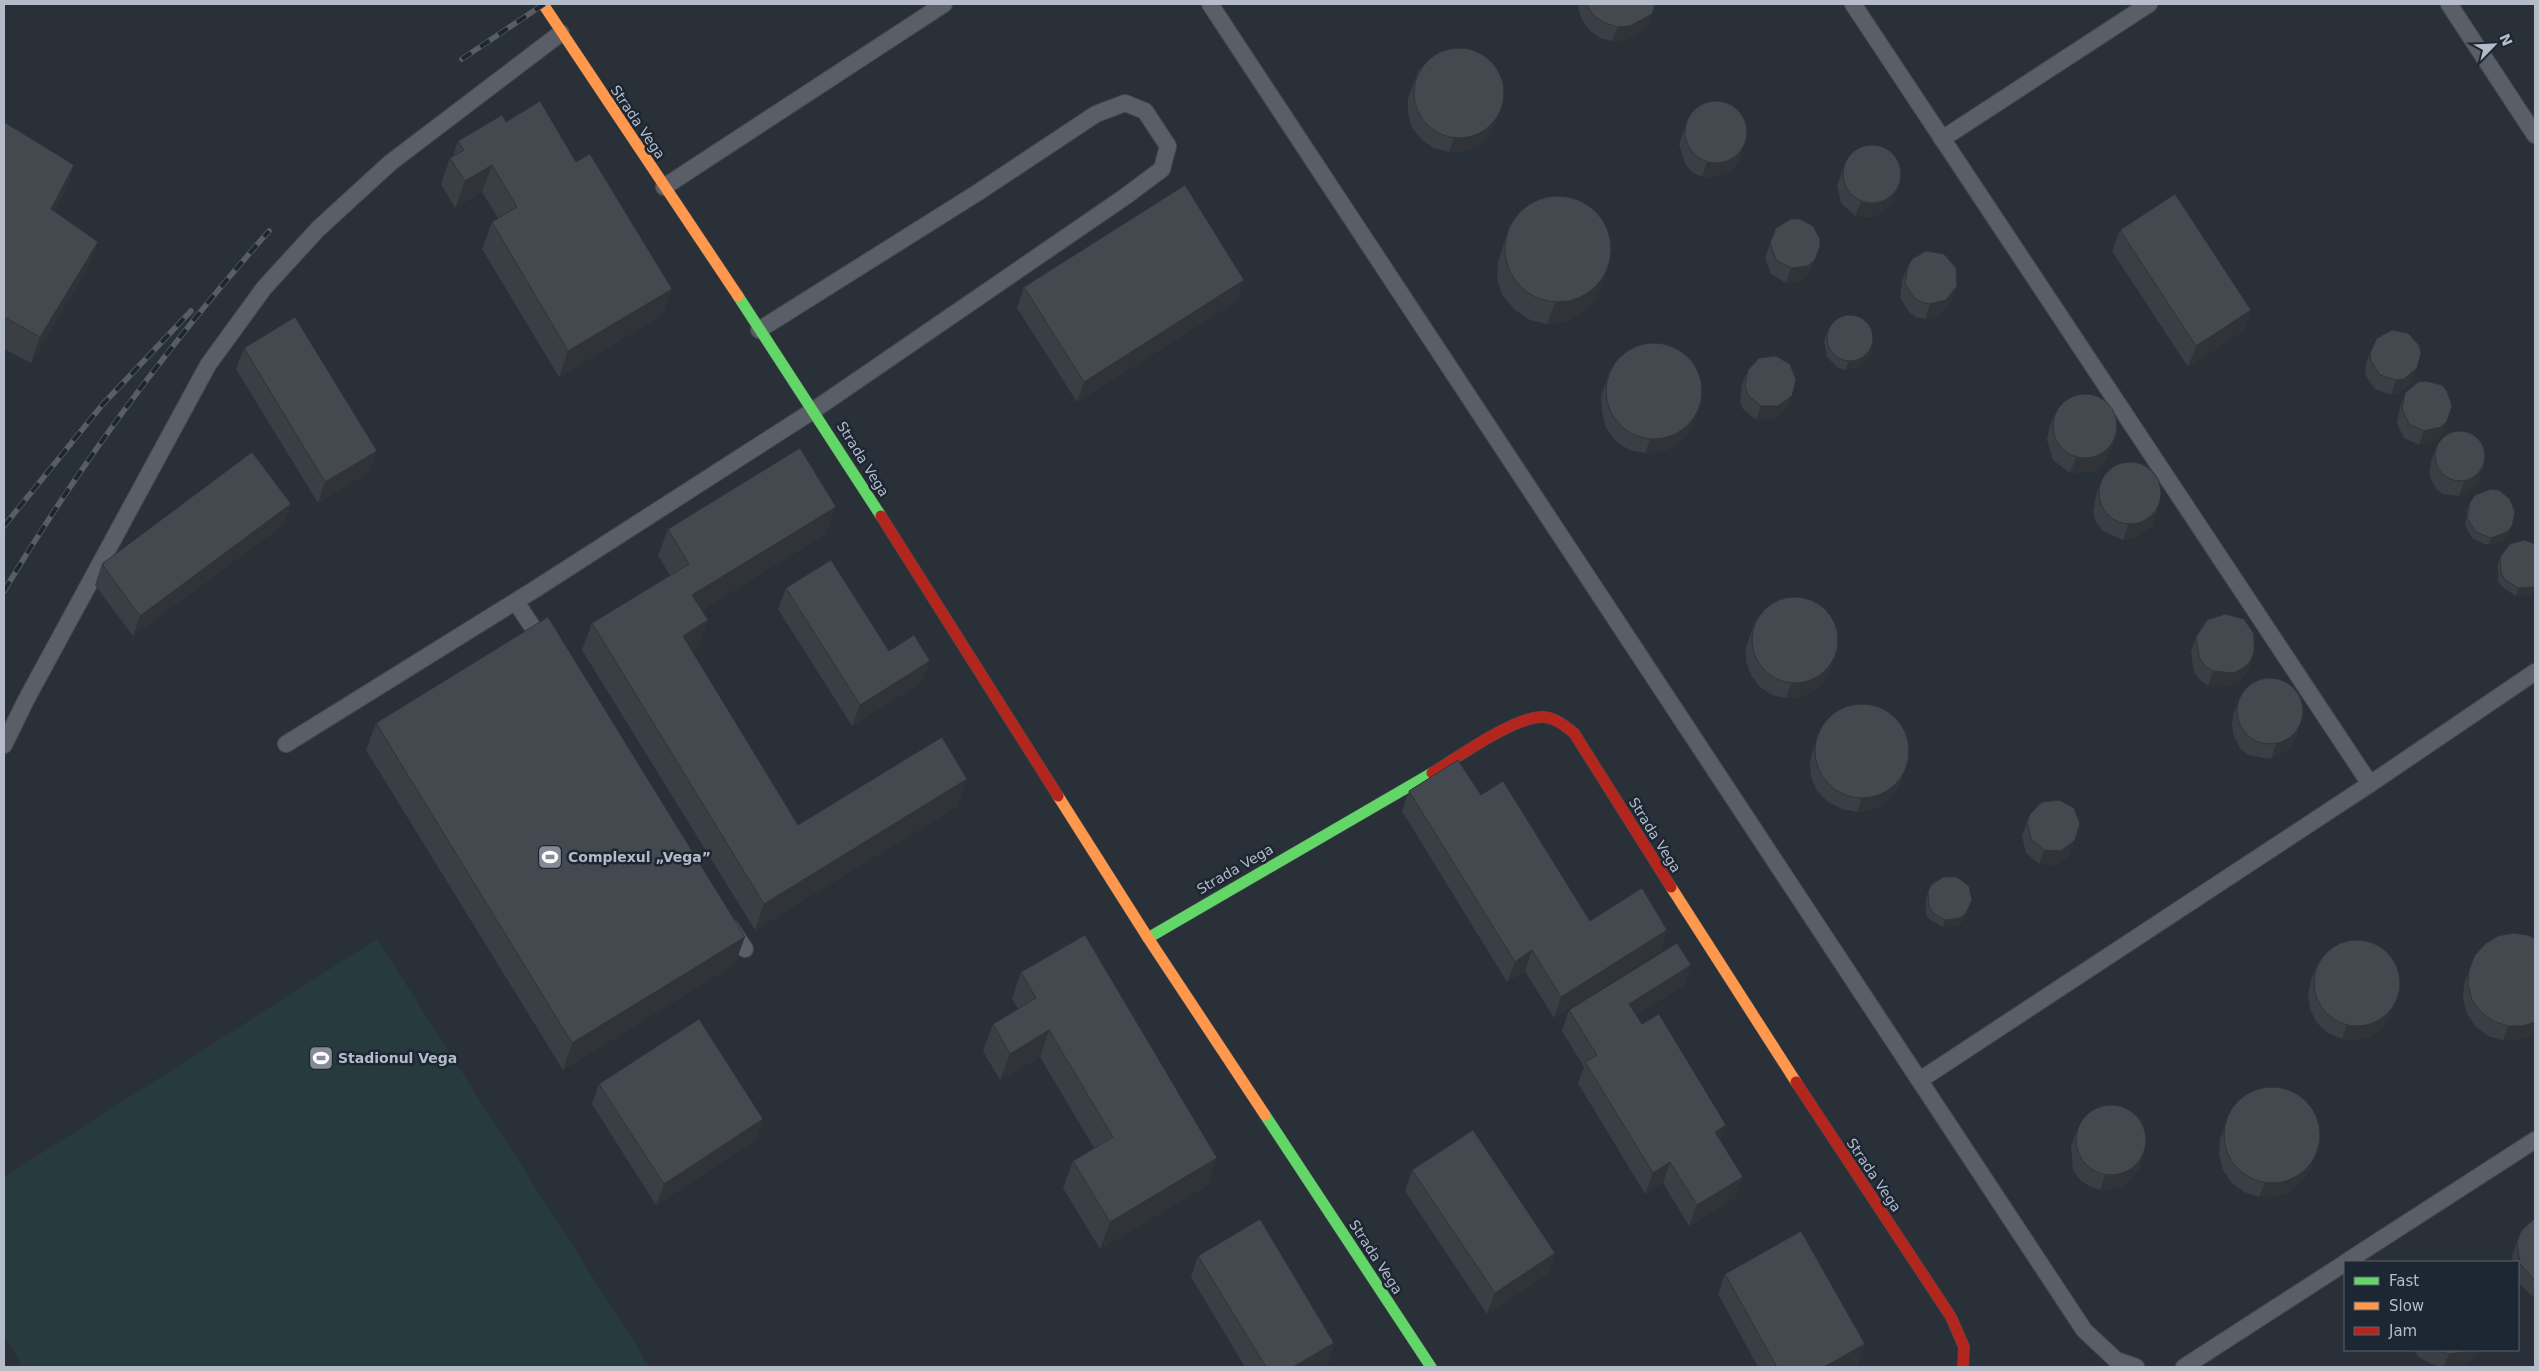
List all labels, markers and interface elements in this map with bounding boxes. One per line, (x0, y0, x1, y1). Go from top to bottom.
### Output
north arrow (2469, 20, 2519, 70)
text: N (2496, 31, 2516, 48)
street label: Strada Vega (608, 82, 668, 162)
street label: Strada Vega (834, 419, 892, 499)
street label: Strada Vega (1626, 795, 1684, 875)
street label: Strada Vega (1194, 841, 1276, 897)
sports icon: Complexul „Vega” (537, 844, 563, 870)
place label: Complexul „Vega” (568, 849, 711, 865)
sports icon: Stadionul Vega (308, 1045, 334, 1071)
place label: Stadionul Vega (338, 1050, 457, 1066)
street label: Strada Vega (1844, 1135, 1904, 1215)
street label: Strada Vega (1346, 1217, 1406, 1297)
legend (2344, 1261, 2519, 1351)
text: Fast (2389, 1272, 2419, 1290)
text: Slow (2389, 1297, 2424, 1315)
text: Jam (2388, 1322, 2417, 1340)

